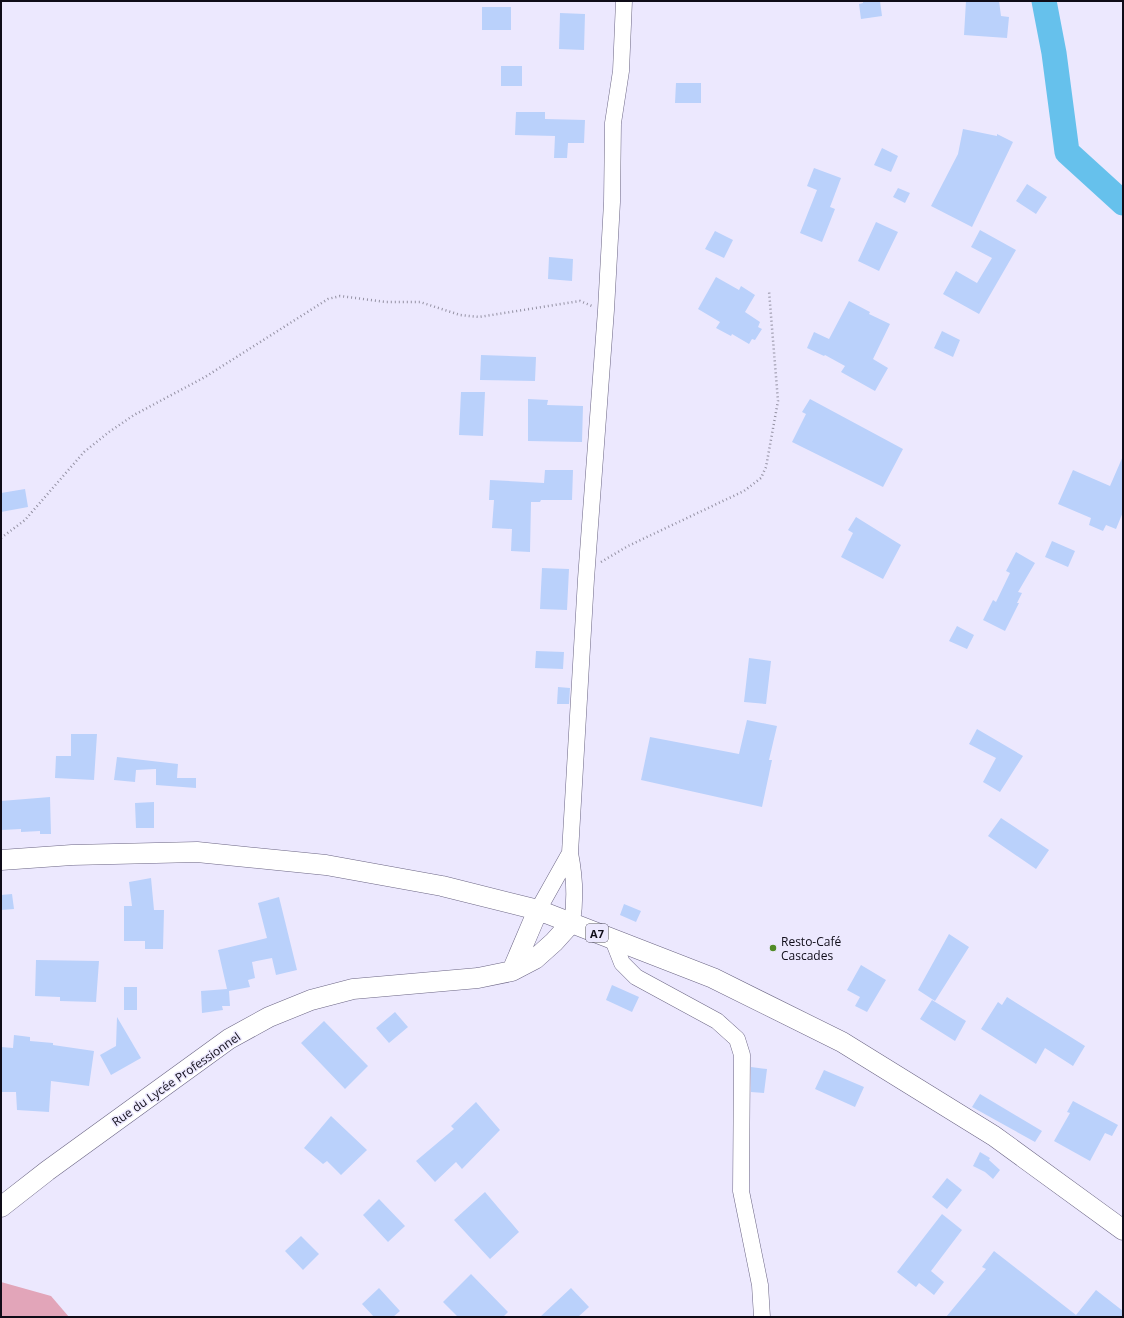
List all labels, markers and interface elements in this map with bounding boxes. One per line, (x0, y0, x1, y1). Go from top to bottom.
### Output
road number: A7 (586, 924, 608, 942)
place label: Resto-Café Cascades (781, 933, 841, 964)
marker: Resto-Café Cascades (768, 943, 778, 953)
street label: Rue du Lycée Professionnel (108, 1028, 244, 1130)

